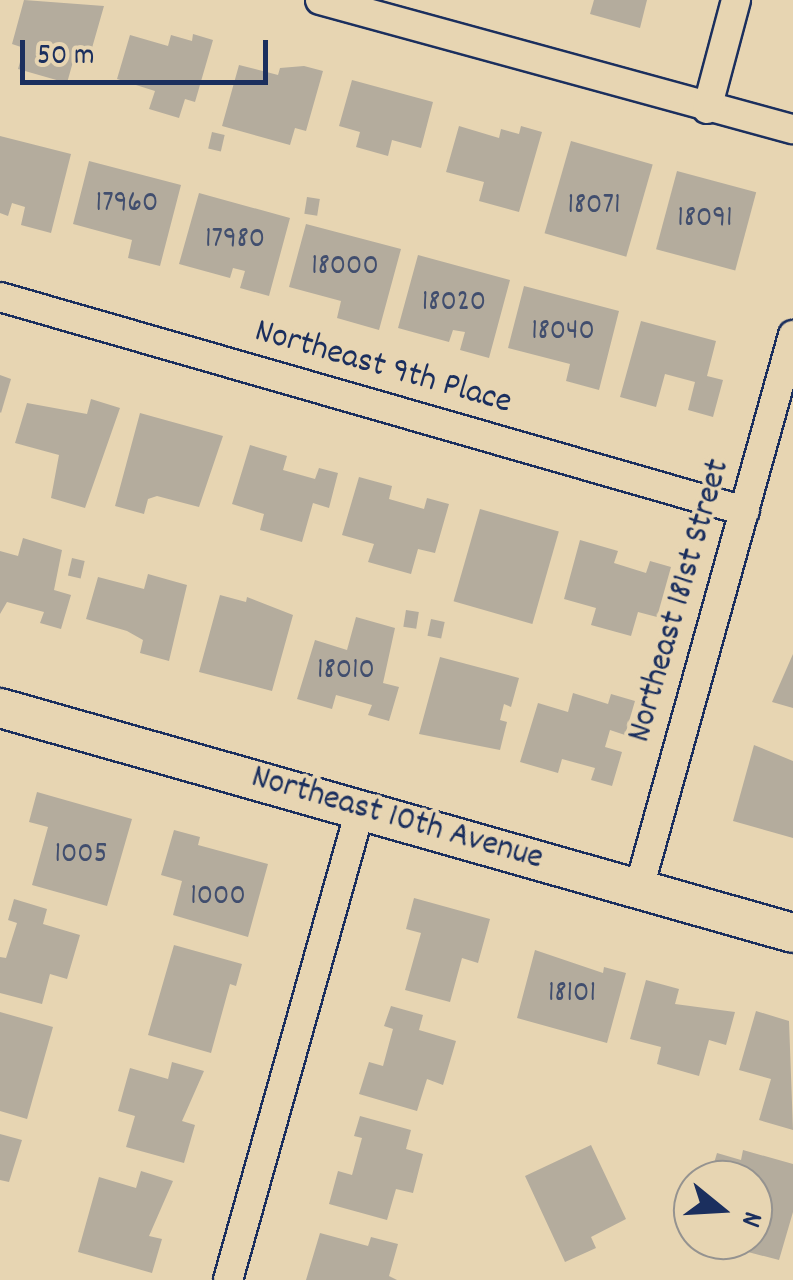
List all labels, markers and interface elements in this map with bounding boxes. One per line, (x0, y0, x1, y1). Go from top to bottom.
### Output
scale bar (25, 20, 272, 82)
text: 50 m (37, 36, 95, 79)
house number: 17960 (96, 187, 158, 223)
house number: 18071 (567, 189, 621, 225)
house number: 18091 (677, 202, 733, 238)
house number: 17980 (205, 223, 265, 259)
house number: 18000 (311, 250, 379, 286)
house number: 18020 (422, 286, 486, 322)
street label: Northeast 9th Place (250, 311, 516, 425)
house number: 18040 (531, 315, 595, 351)
street label: Northeast 181st Street (620, 455, 740, 747)
house number: 18010 (317, 654, 375, 690)
street label: Northeast 10th Avenue (246, 757, 548, 881)
house number: 1005 (54, 838, 108, 874)
house number: 1000 (190, 880, 246, 916)
house number: 18101 (548, 977, 596, 1013)
north arrow (673, 1160, 773, 1260)
text: N (728, 1206, 771, 1231)

